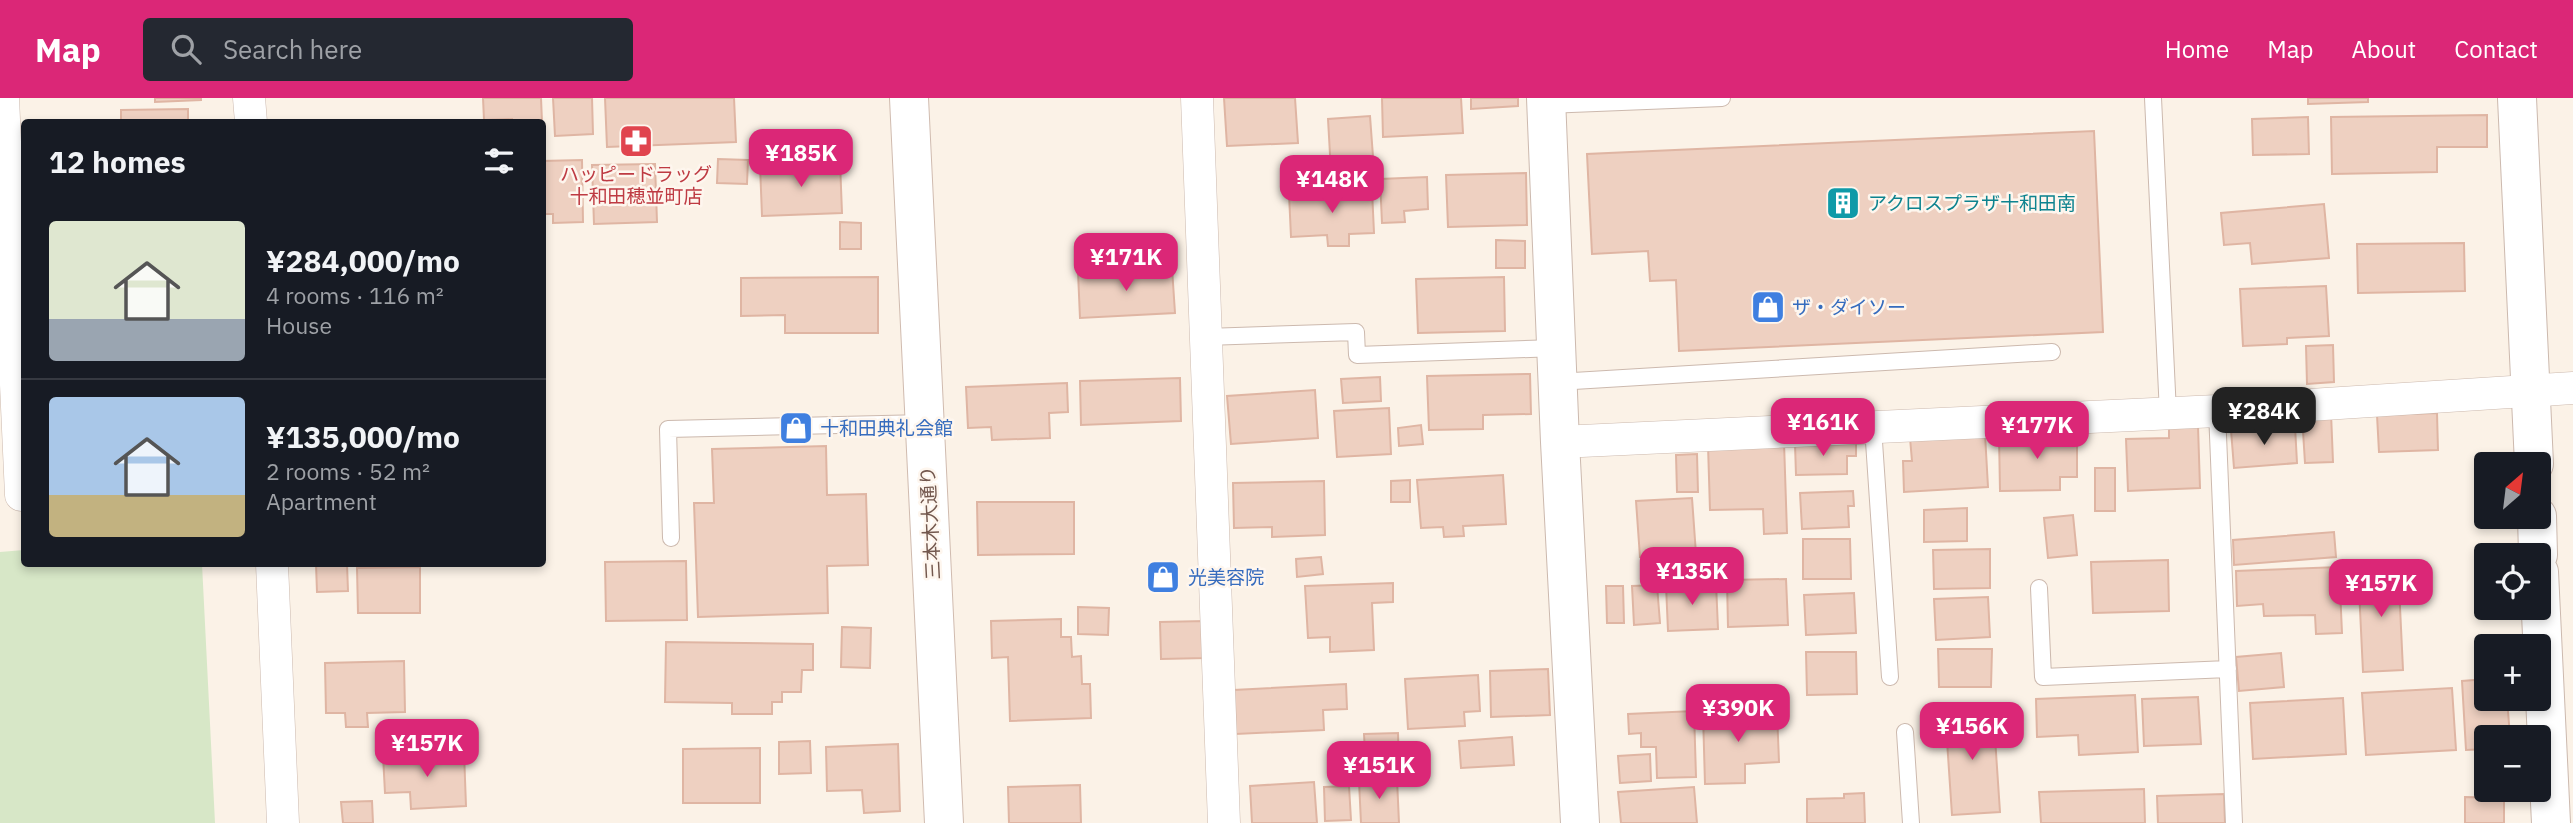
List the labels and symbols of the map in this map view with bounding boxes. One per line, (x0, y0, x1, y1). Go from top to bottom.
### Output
pharmacy icon: ハッピードラッグ 十和田穂並町店 (617, 122, 655, 160)
pin: ¥185K (752, 130, 850, 189)
pin: ¥148K (1283, 156, 1381, 215)
place label: ハッピードラッグ 十和田穂並町店 (560, 162, 712, 208)
building icon: アクロスプラザ十和田南 (1824, 184, 1862, 222)
place label: アクロスプラザ十和田南 (1868, 191, 2076, 215)
pin: ¥171K (1077, 234, 1175, 293)
shop icon: ザ・ダイソー (1749, 288, 1787, 326)
place label: ザ・ダイソー (1792, 295, 1906, 319)
pin: ¥284K (2215, 388, 2313, 447)
pin: ¥161K (1774, 398, 1872, 458)
pin: ¥177K (1988, 402, 2086, 461)
shop icon: 十和田典礼会館 (777, 409, 815, 447)
place label: 十和田典礼会館 (820, 416, 953, 440)
north arrow (2474, 452, 2552, 528)
street label: 三本木大通り (915, 465, 945, 581)
pin: ¥135K (1643, 547, 1741, 607)
shop icon: 光美容院 (1144, 558, 1182, 596)
pin: ¥157K (2332, 560, 2430, 619)
place label: 光美容院 (1188, 565, 1264, 589)
pin: ¥390K (1689, 684, 1787, 744)
pin: ¥156K (1923, 702, 2021, 762)
pin: ¥157K (378, 720, 476, 779)
pin: ¥151K (1330, 742, 1428, 801)

